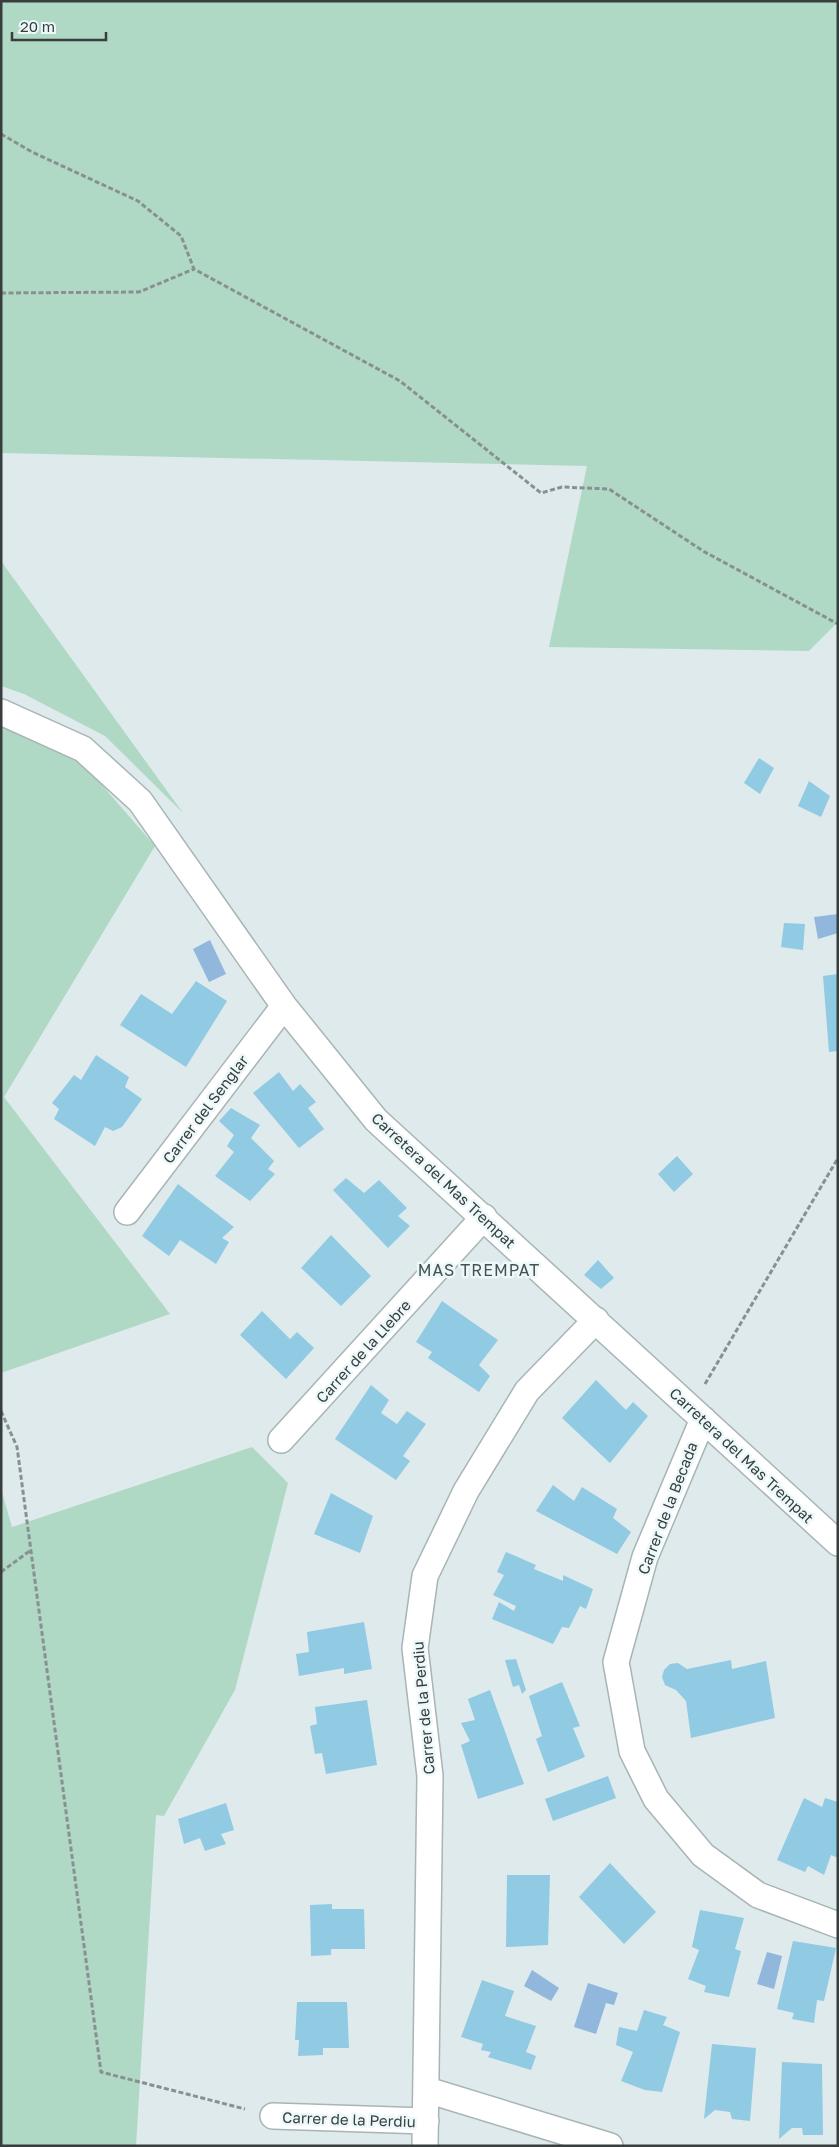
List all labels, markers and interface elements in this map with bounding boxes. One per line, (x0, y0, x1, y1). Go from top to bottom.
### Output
scale bar (12, 10, 106, 42)
text: 20 m (20, 17, 55, 35)
street label: Carrer del Senglar (158, 1051, 252, 1167)
street label: Carretera del Mas Trempat (368, 1109, 520, 1251)
district label: MAS TREMPAT (418, 1260, 540, 1280)
street label: Carrer de la Llebre (312, 1295, 414, 1406)
street label: Carretera del Mas Trempat (666, 1384, 818, 1526)
street label: Carrer de la Becada (633, 1439, 701, 1577)
street label: Carrer de la Perdiu (408, 1641, 438, 1775)
street label: Carrer de la Perdiu (282, 2108, 416, 2130)

